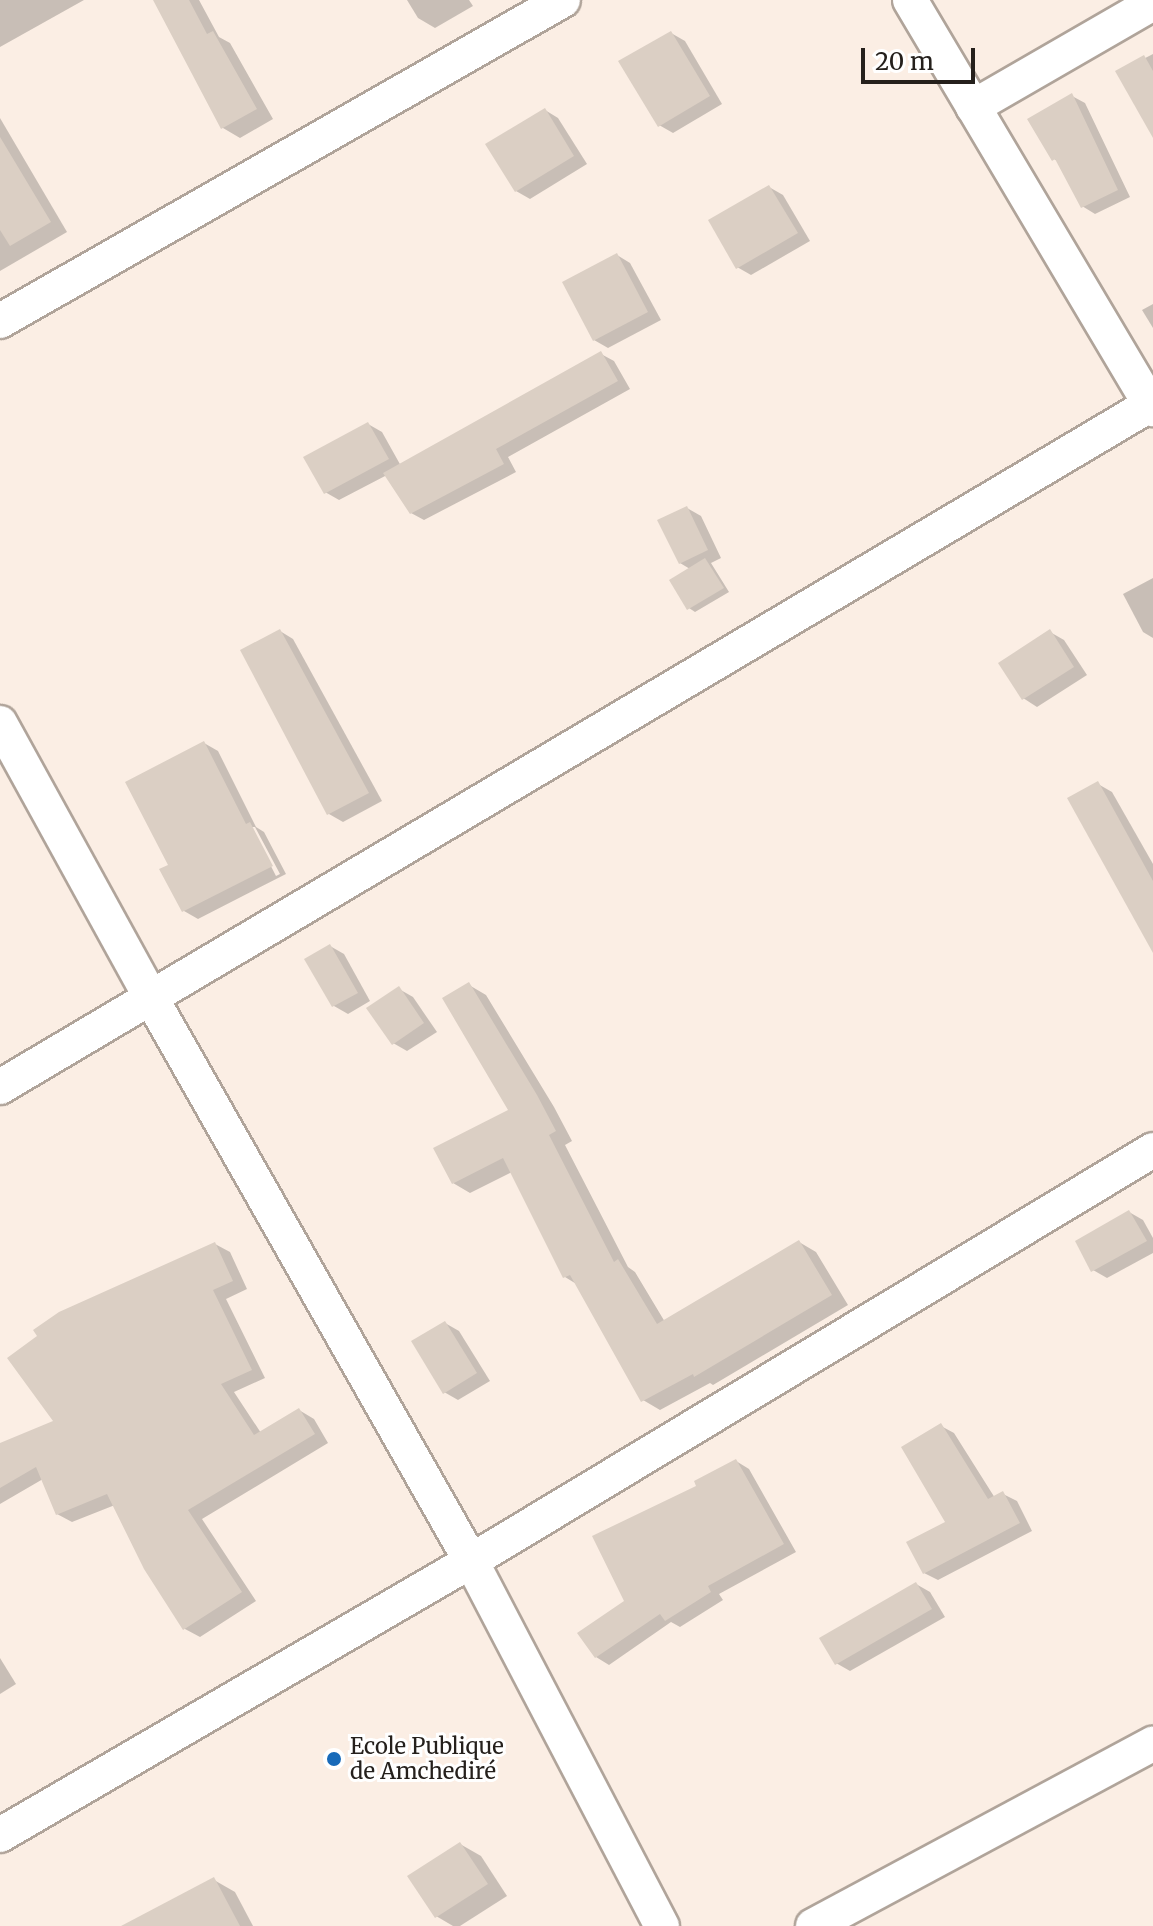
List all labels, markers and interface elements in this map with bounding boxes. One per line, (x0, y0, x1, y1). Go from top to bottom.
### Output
scale bar (865, 32, 979, 82)
text: 20 m (875, 46, 934, 77)
place label: Ecole Publique de Amchediré (350, 1733, 504, 1784)
marker: Ecole Publique de Amchediré (325, 1750, 343, 1768)

